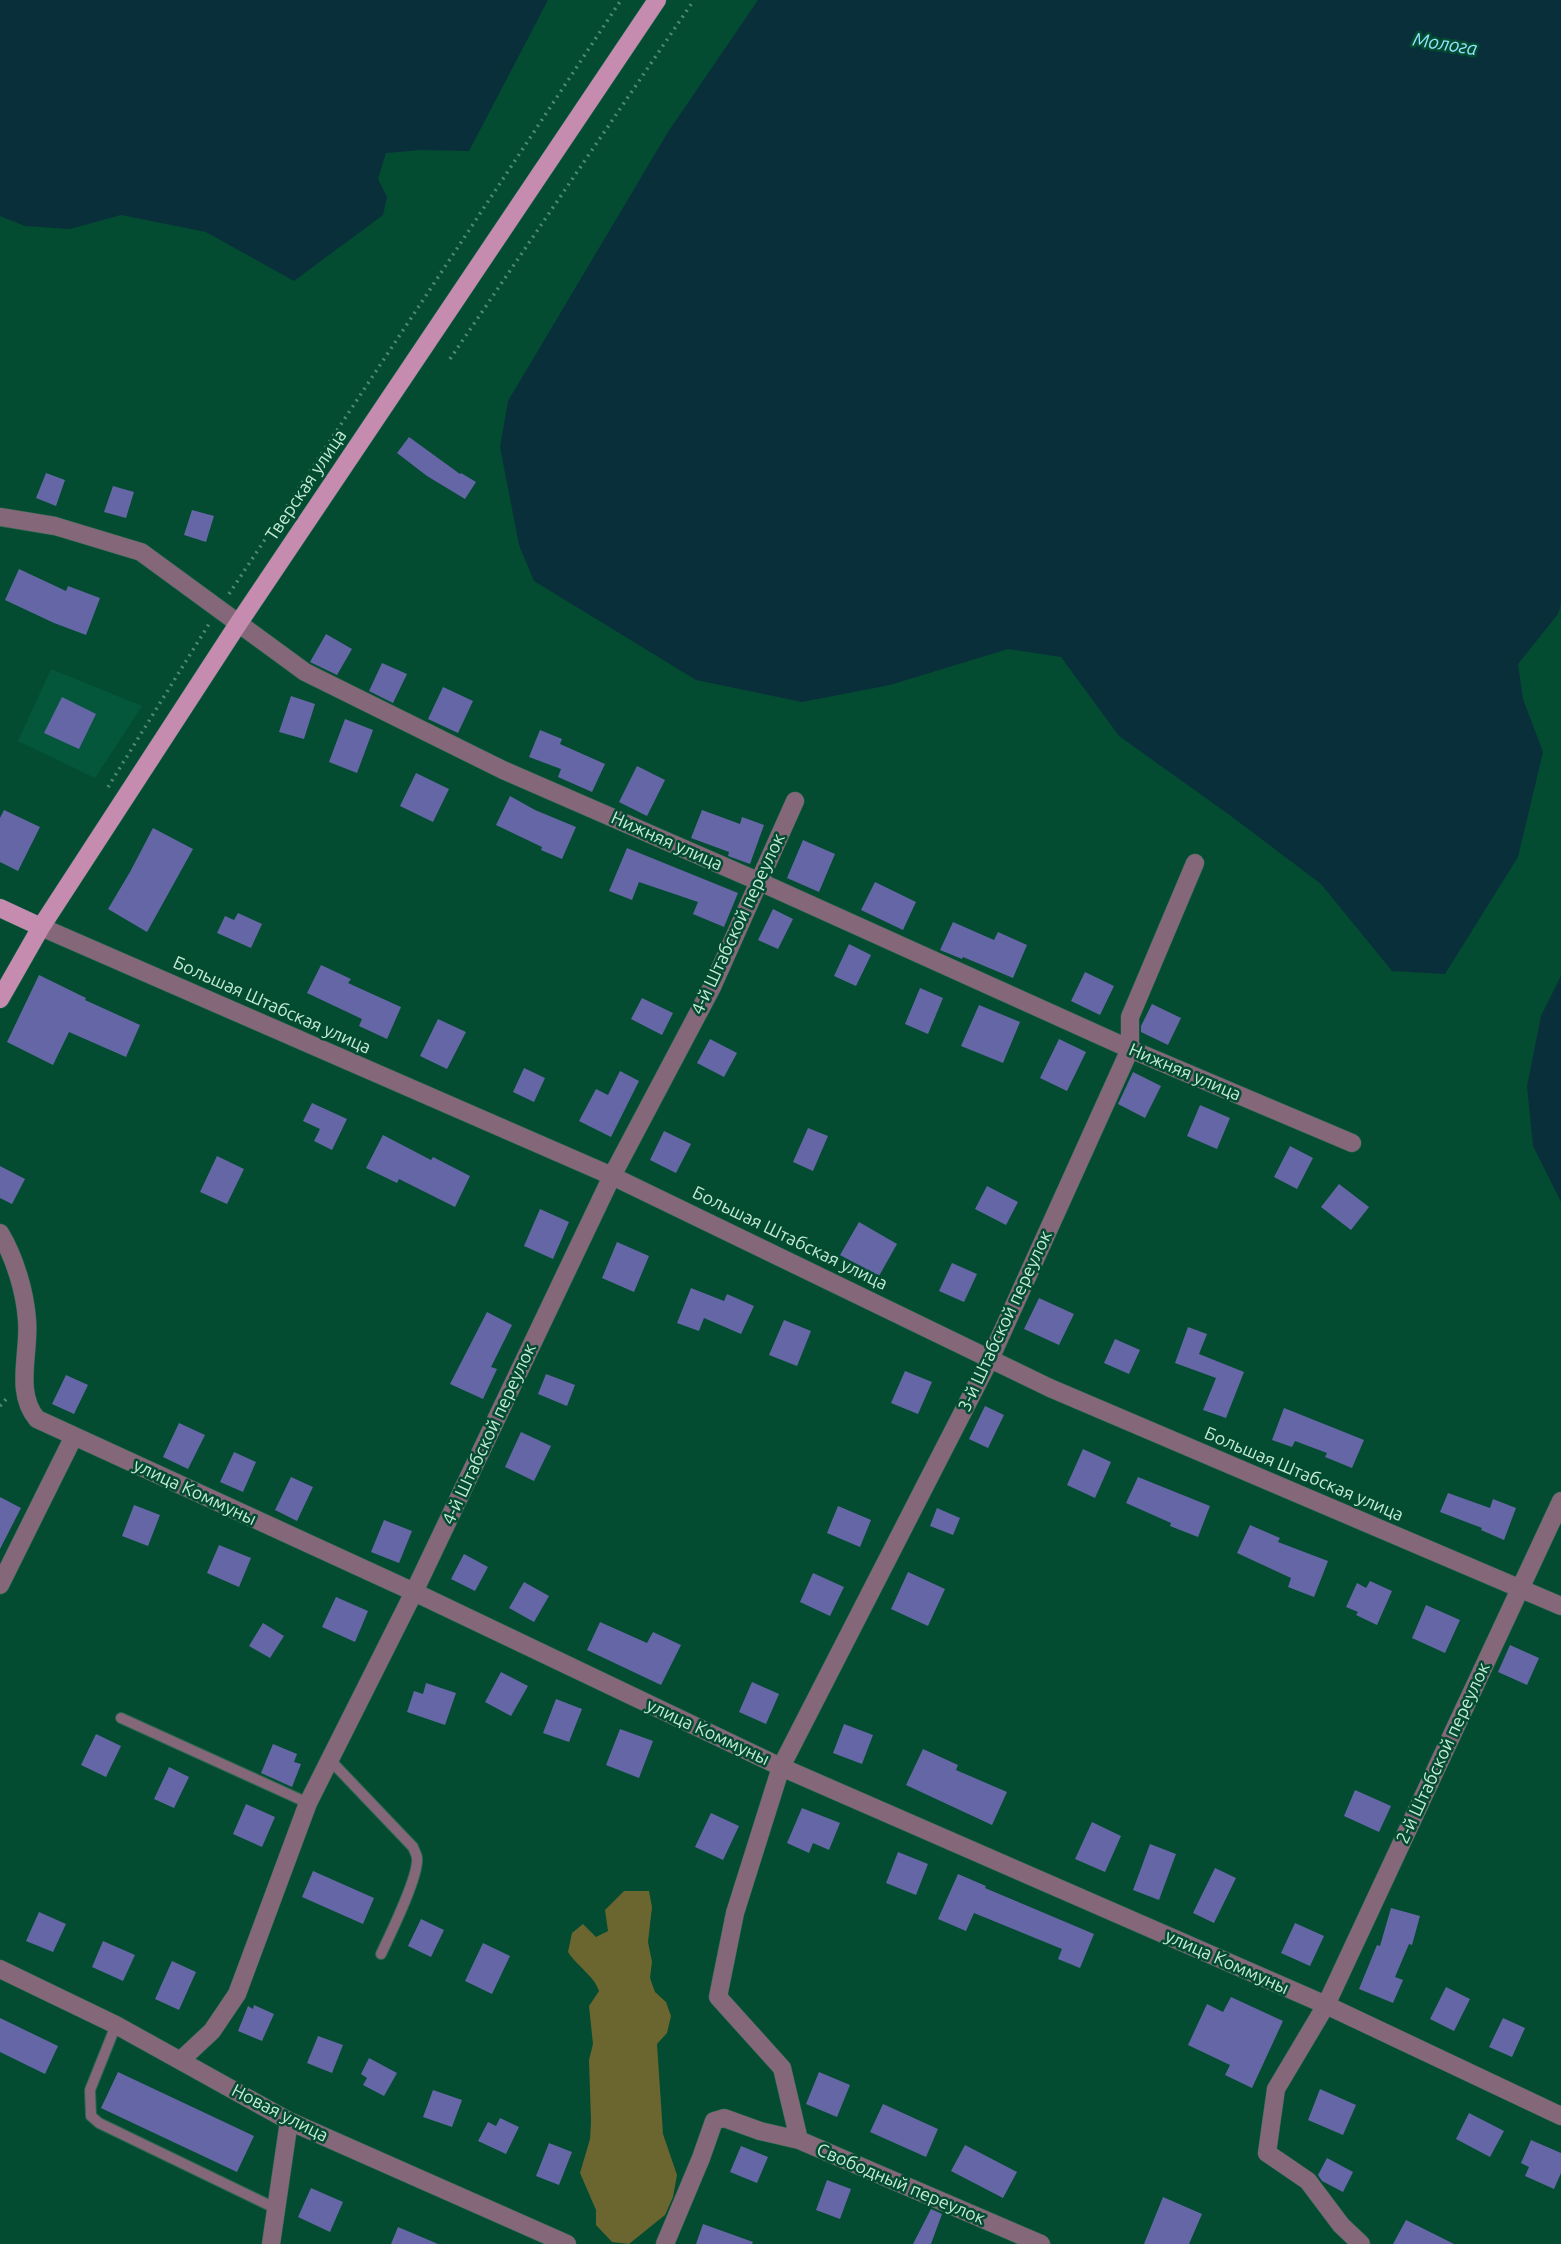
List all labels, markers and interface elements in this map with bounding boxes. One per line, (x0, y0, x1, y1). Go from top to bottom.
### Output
water label: Молога (1411, 28, 1479, 60)
street label: Тверская улица (261, 425, 351, 545)
street label: Нижняя улица (608, 807, 726, 875)
street label: 4-й Штабской переулок (686, 830, 790, 1018)
street label: Большая Штабская улица (170, 952, 374, 1058)
street label: Нижняя улица (1126, 1039, 1244, 1105)
street label: Большая Штабская улица (689, 1181, 891, 1295)
street label: 3-й Штабской переулок (953, 1227, 1057, 1415)
street label: 4-й Штабской переулок (437, 1340, 541, 1528)
street label: Большая Штабская улица (1201, 1422, 1407, 1526)
street label: улица Коммуны (130, 1454, 260, 1530)
street label: 2-й Штабской переулок (1391, 1659, 1495, 1847)
street label: улица Коммуны (643, 1694, 773, 1770)
street label: улица Коммуны (1162, 1925, 1292, 1999)
street label: Новая улица (228, 2079, 332, 2147)
street label: Свободный переулок (813, 2139, 989, 2229)

